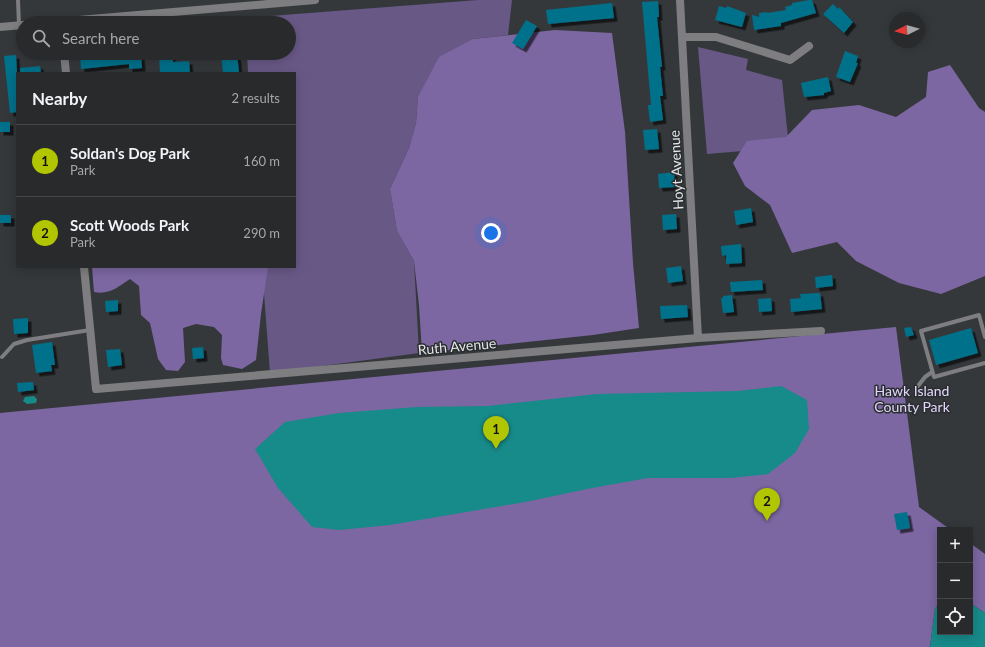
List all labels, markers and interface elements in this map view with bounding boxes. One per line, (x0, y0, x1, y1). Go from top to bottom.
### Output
north arrow (889, 12, 925, 48)
search box (16, 16, 296, 60)
icon: search (30, 27, 52, 49)
text: Search here (62, 29, 139, 47)
text: Nearby (32, 88, 87, 109)
text: 2 results (232, 90, 280, 106)
street label: Hoyt Avenue (665, 130, 687, 210)
text: Soldan's Dog Park (70, 144, 190, 162)
text: 1 (41, 153, 49, 169)
text: 160 m (243, 153, 280, 169)
text: Park (70, 162, 95, 178)
text: Scott Woods Park (70, 216, 189, 234)
your location (481, 223, 501, 243)
text: 2 (41, 225, 49, 241)
text: 290 m (243, 225, 280, 241)
text: Park (70, 234, 95, 250)
street label: Ruth Avenue (417, 334, 497, 358)
park label: Hawk Island County Park (874, 382, 951, 415)
pin: 1 (483, 416, 509, 449)
pin: 2 (754, 488, 780, 521)
map controls (937, 527, 973, 635)
button: + (937, 527, 973, 563)
button: − (937, 563, 973, 599)
button: locate (937, 599, 973, 635)

